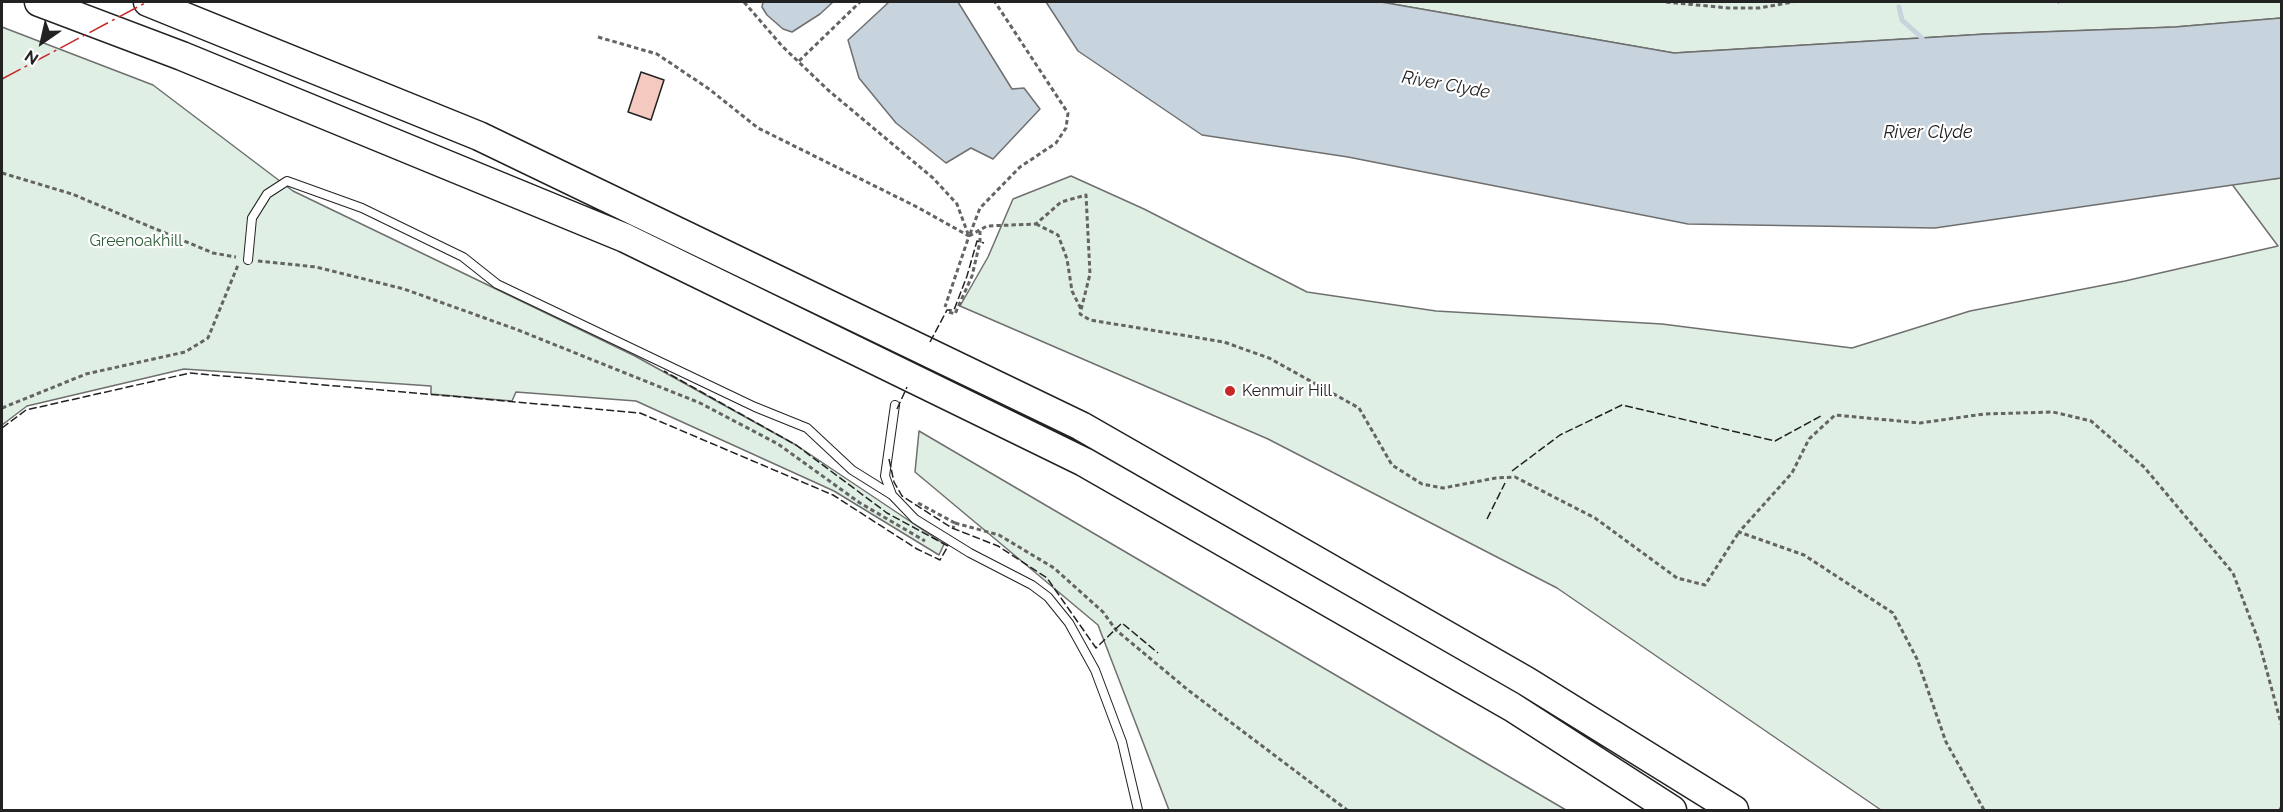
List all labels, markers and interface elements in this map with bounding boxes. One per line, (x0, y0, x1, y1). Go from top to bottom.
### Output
north arrow (12, 12, 72, 72)
text: N (21, 46, 42, 69)
water label: River Clyde (1400, 67, 1492, 103)
water label: River Clyde (1883, 122, 1973, 144)
park label: Greenoakhill (89, 231, 183, 251)
place label: Kenmuir Hill (1242, 381, 1332, 401)
marker: Kenmuir Hill (1223, 384, 1237, 398)

